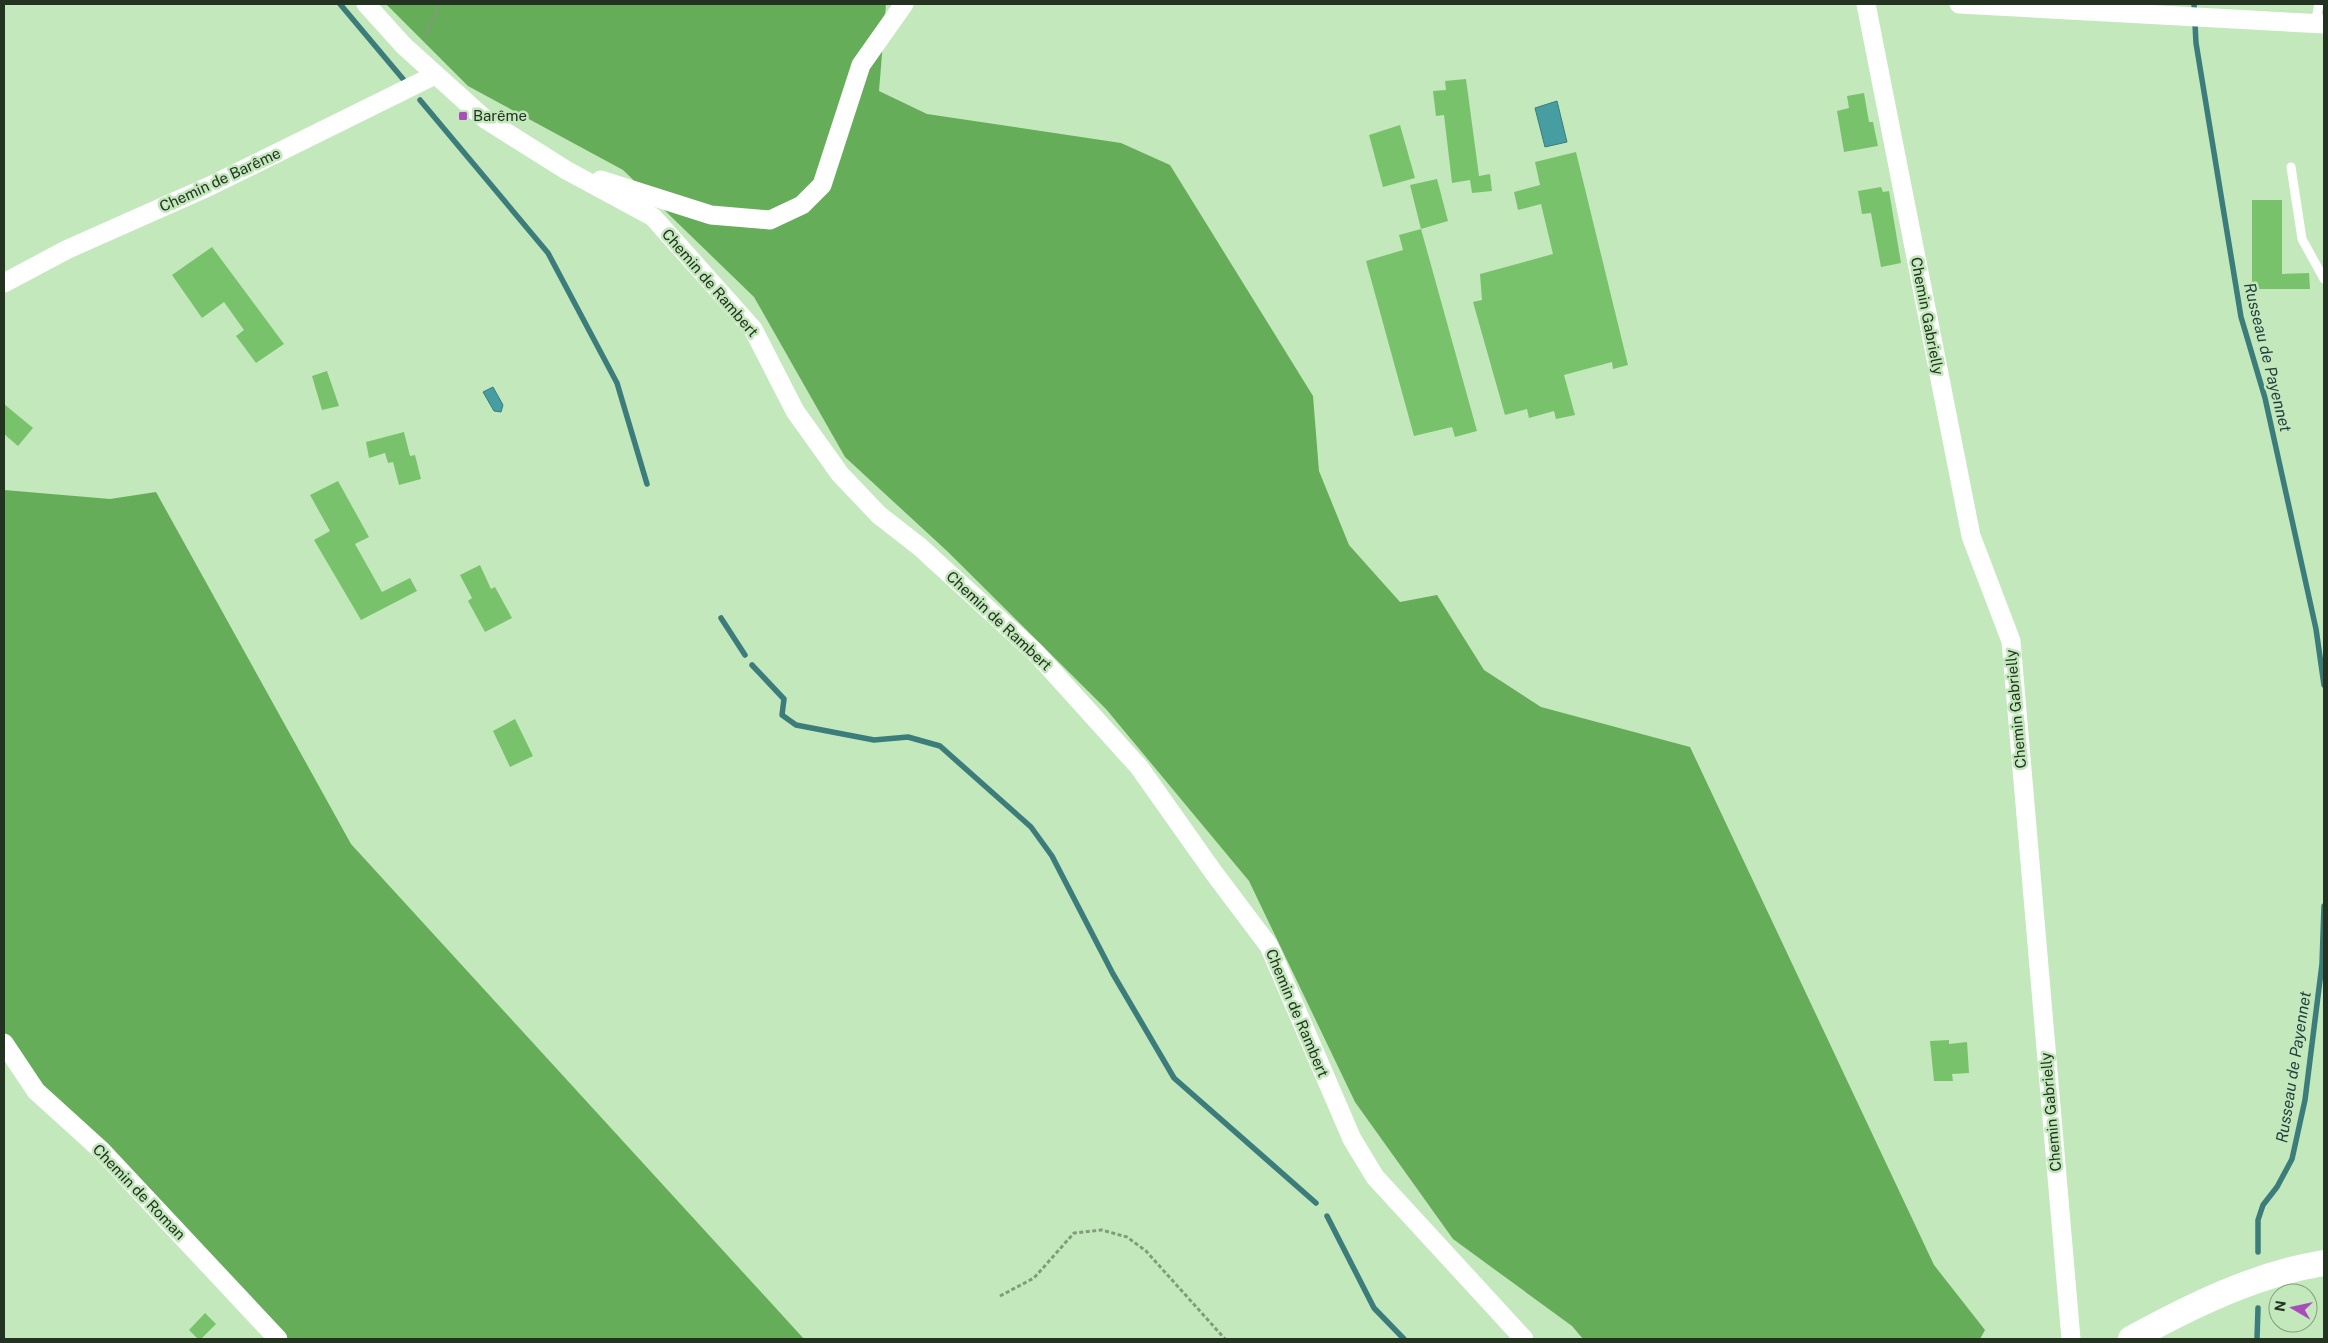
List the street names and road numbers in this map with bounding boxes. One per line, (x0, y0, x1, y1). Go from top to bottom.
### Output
street label: Chemin de Barême (157, 144, 283, 215)
street label: Chemin de Rambert (659, 225, 762, 340)
street label: Chemin Gabrielly (1908, 256, 1947, 376)
street label: Chemin de Rambert (943, 568, 1056, 674)
street label: Chemin Gabrielly (2002, 649, 2029, 769)
street label: Chemin de Rambert (1263, 946, 1332, 1080)
street label: Chemin Gabrielly (2037, 1052, 2064, 1172)
street label: Chemin de Roman (90, 1141, 189, 1243)

